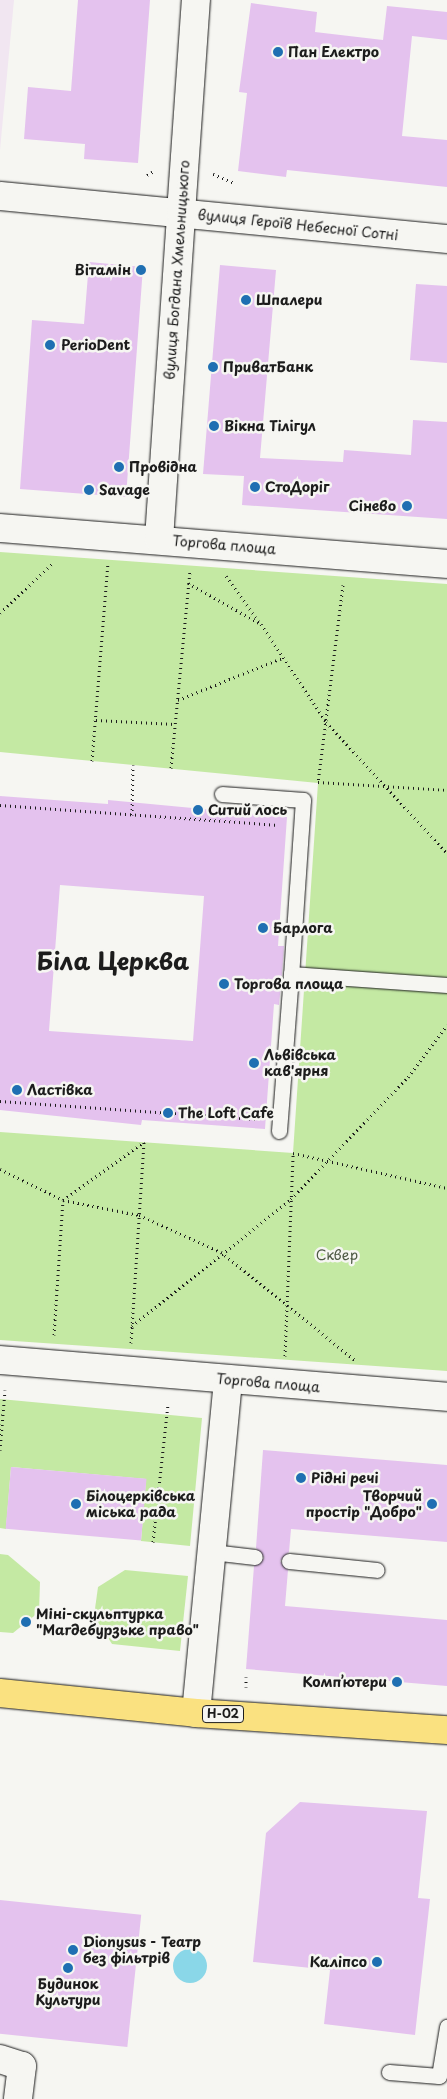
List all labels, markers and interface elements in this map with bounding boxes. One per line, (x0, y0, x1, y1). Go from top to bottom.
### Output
place label: Пан Електро (288, 44, 379, 60)
marker: Пан Електро (272, 46, 284, 58)
street label: вулиця Богдана Хмельницького (161, 159, 193, 381)
street label: вулиця Героїв Небесної Сотні (196, 206, 400, 244)
place label: Вітамін (75, 262, 131, 278)
marker: Вітамін (135, 264, 147, 276)
place label: Шпалери (256, 292, 323, 308)
marker: Шпалери (240, 294, 252, 306)
place label: PerioDent (61, 337, 130, 353)
marker: PerioDent (43, 338, 57, 352)
place label: ПриватБанк (223, 359, 313, 375)
marker: ПриватБанк (207, 361, 219, 373)
place label: Вікна Тілігул (224, 418, 317, 434)
marker: Вікна Тілігул (208, 420, 220, 432)
place label: Провідна (129, 459, 197, 475)
marker: Провідна (113, 461, 125, 473)
place label: СтоДоріг (265, 479, 329, 495)
marker: СтоДоріг (249, 481, 261, 493)
place label: Savage (99, 482, 150, 498)
marker: Savage (83, 484, 95, 496)
place label: Сінево (348, 498, 396, 514)
marker: Сінево (400, 499, 414, 513)
street label: Торгова площа (171, 532, 277, 558)
place label: Ситий лось (208, 802, 287, 818)
marker: Ситий лось (192, 804, 204, 816)
place label: Барлога (273, 920, 333, 936)
marker: Барлога (257, 922, 269, 934)
district label: Біла Церква (36, 947, 190, 975)
place label: Торгова площа (234, 976, 344, 992)
marker: Торгова площа (218, 978, 230, 990)
place label: Львівська кав'ярня (264, 1047, 336, 1080)
marker: Львівська кав'ярня (248, 1057, 260, 1069)
place label: Ластівка (27, 1082, 93, 1098)
marker: Ластівка (11, 1084, 23, 1096)
place label: The Loft Cafe (178, 1105, 275, 1121)
marker: The Loft Cafe (162, 1107, 174, 1119)
park label: Сквер (316, 1247, 358, 1263)
street label: Торгова площа (215, 1370, 321, 1396)
place label: Рідні речі (311, 1470, 379, 1486)
marker: Рідні речі (295, 1472, 307, 1484)
place label: Білоцерківська міська рада (86, 1488, 195, 1520)
place label: Творчий простір "Добро" (305, 1488, 422, 1520)
marker: Білоцерківська міська рада (70, 1498, 82, 1510)
marker: Творчий простір "Добро" (426, 1498, 438, 1510)
place label: Міні-скульптурка "Магдебурзьке право" (36, 1606, 198, 1638)
marker: Міні-скульптурка "Магдебурзьке право" (20, 1616, 32, 1628)
place label: Комп’ютери (302, 1674, 387, 1690)
marker: Комп’ютери (391, 1676, 403, 1688)
road number: Н-02 (202, 1705, 244, 1724)
place label: Dionysus - Театр без фільтрів (83, 1934, 201, 1966)
marker: Dionysus - Театр без фільтрів (67, 1944, 79, 1956)
place label: Каліпсо (309, 1954, 367, 1970)
marker: Каліпсо (371, 1956, 383, 1968)
marker: Будинок Культури (62, 1962, 74, 1974)
place label: Будинок Культури (35, 1976, 101, 2008)

